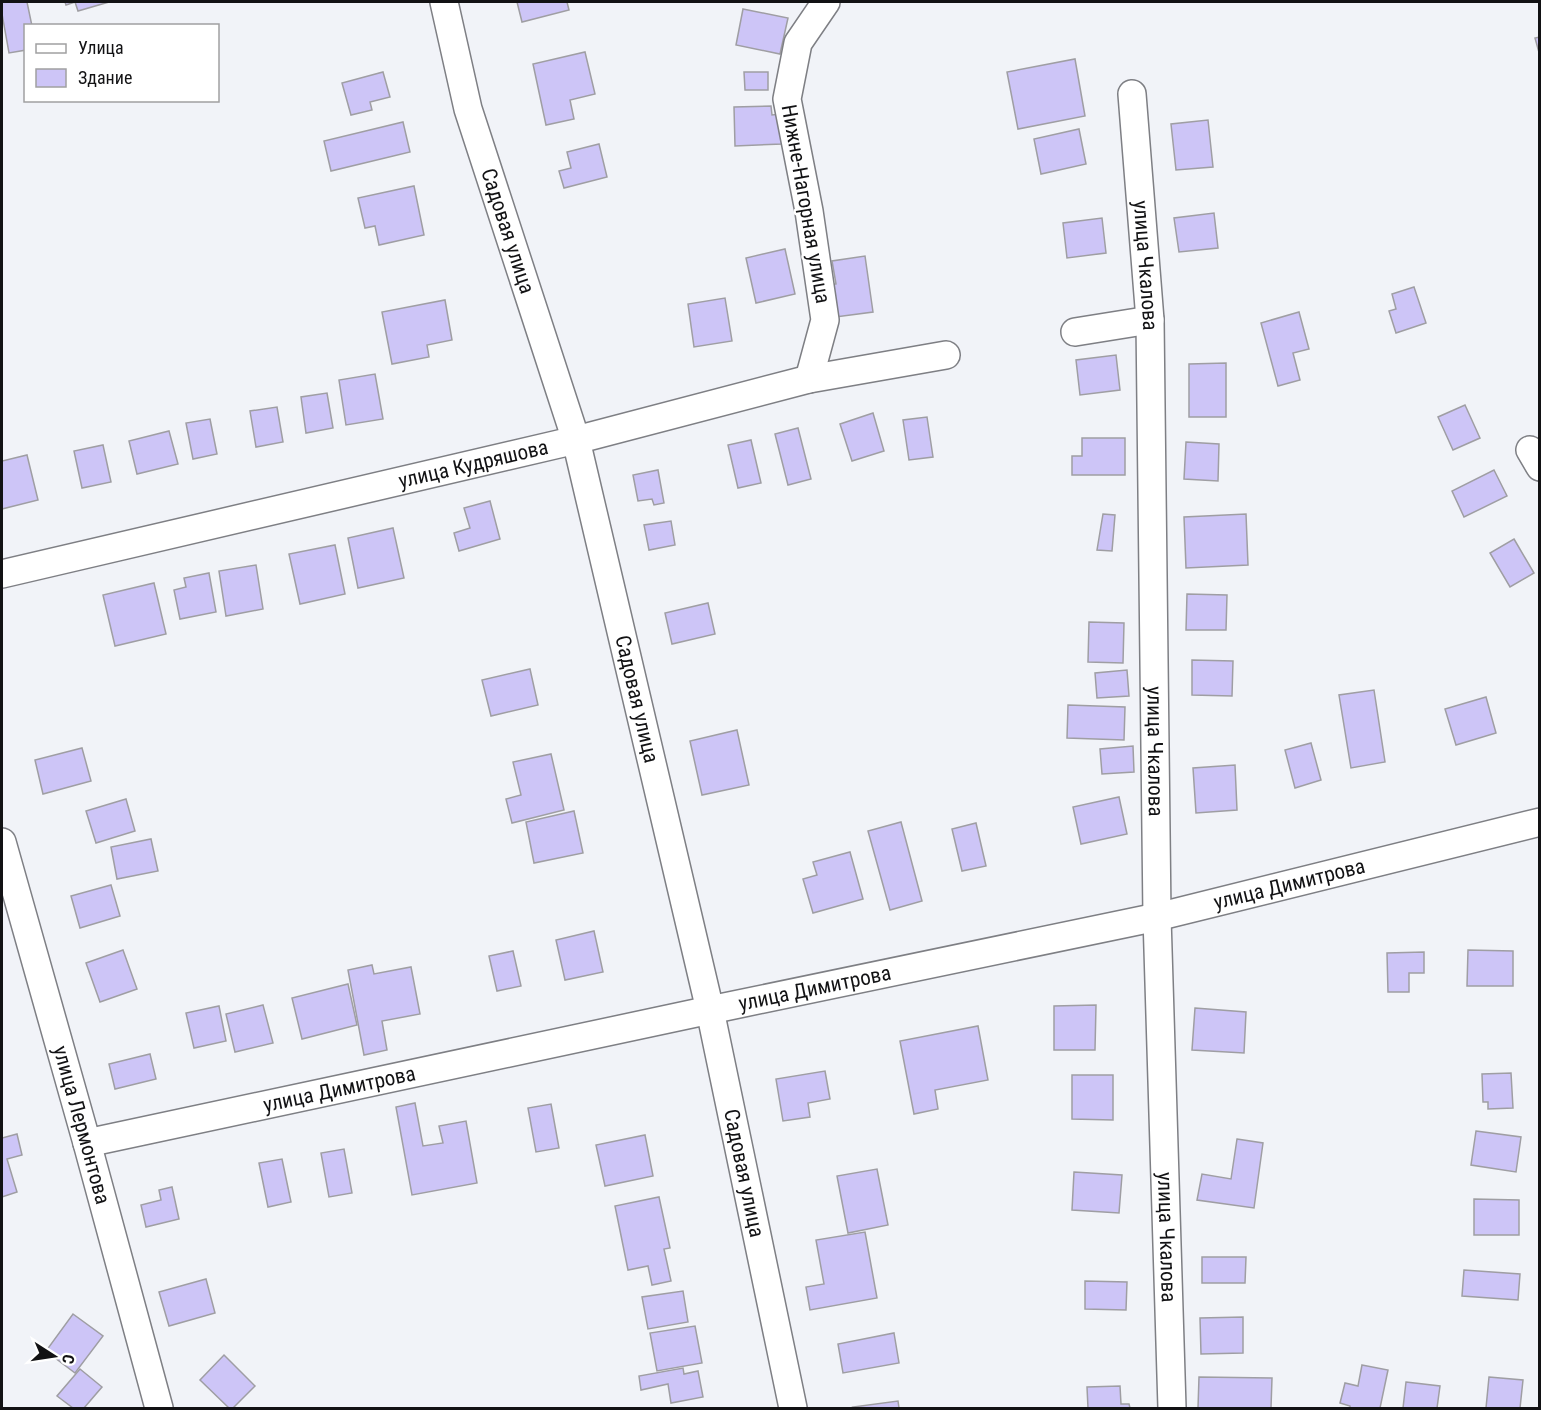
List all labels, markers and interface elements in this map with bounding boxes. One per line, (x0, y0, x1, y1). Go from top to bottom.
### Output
legend (24, 24, 219, 102)
text: Улица (78, 37, 124, 58)
text: Здание (78, 67, 132, 88)
street label: Нижне-Нагорная улица (777, 103, 835, 305)
street label: Садовая улица (476, 165, 539, 297)
street label: улица Чкалова (1129, 200, 1162, 331)
street label: улица Кудряшова (396, 435, 551, 493)
street label: Садовая улица (610, 633, 663, 765)
street label: улица Чкалова (1142, 686, 1168, 817)
street label: улица Димитрова (1211, 854, 1367, 914)
street label: улица Димитрова (736, 961, 893, 1016)
street label: улица Лермонтова (48, 1043, 115, 1207)
street label: улица Димитрова (261, 1061, 418, 1117)
street label: Садовая улица (719, 1107, 769, 1239)
street label: улица Чкалова (1153, 1172, 1181, 1303)
north arrow (24, 1326, 84, 1386)
text: С (58, 1353, 78, 1365)

